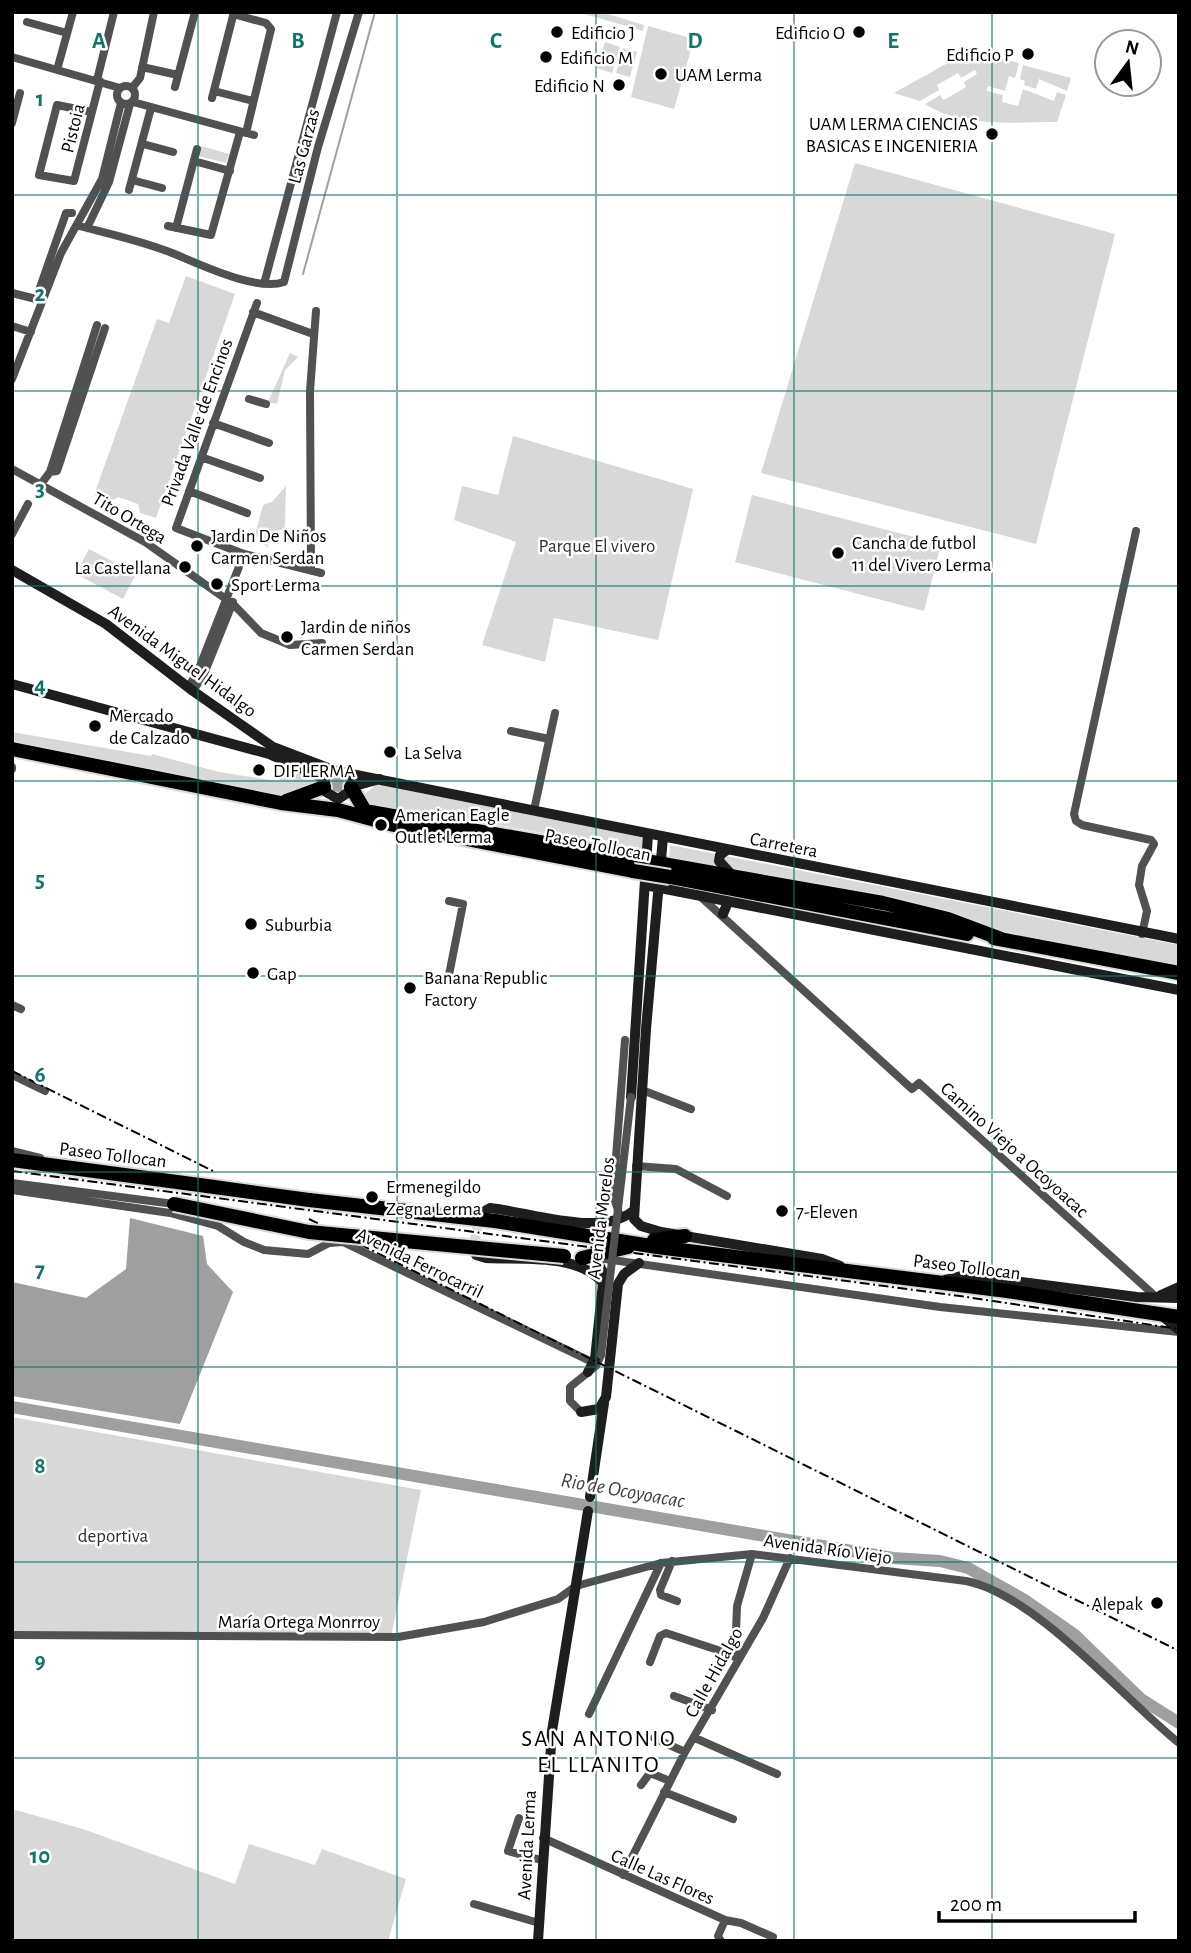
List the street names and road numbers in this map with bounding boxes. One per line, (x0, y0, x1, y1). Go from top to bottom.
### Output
street label: Pistoia (58, 102, 89, 155)
street label: Las Garzas (285, 107, 324, 186)
street label: Privada Valle de Encinos (158, 336, 237, 509)
street label: Tito Ortega (89, 489, 170, 548)
street label: Avenida Miguel Hidalgo (105, 601, 260, 721)
street label: Paseo Tollocan (543, 826, 653, 865)
street label: Carretera (748, 830, 819, 861)
street label: Camino Viejo a Ocoyoacac (936, 1079, 1092, 1221)
street label: Paseo Tollocan (58, 1139, 168, 1172)
street label: Avenida Morelos (585, 1156, 618, 1280)
street label: Avenida Ferrocarril (353, 1224, 486, 1302)
street label: Paseo Tollocan (912, 1251, 1022, 1284)
street label: Avenida Río Viejo (762, 1531, 893, 1568)
street label: María Ortega Monrroy (218, 1613, 380, 1632)
street label: Calle Hidalgo (682, 1625, 747, 1721)
street label: Avenida Lerma (515, 1790, 540, 1900)
street label: Calle Las Flores (608, 1846, 717, 1909)

